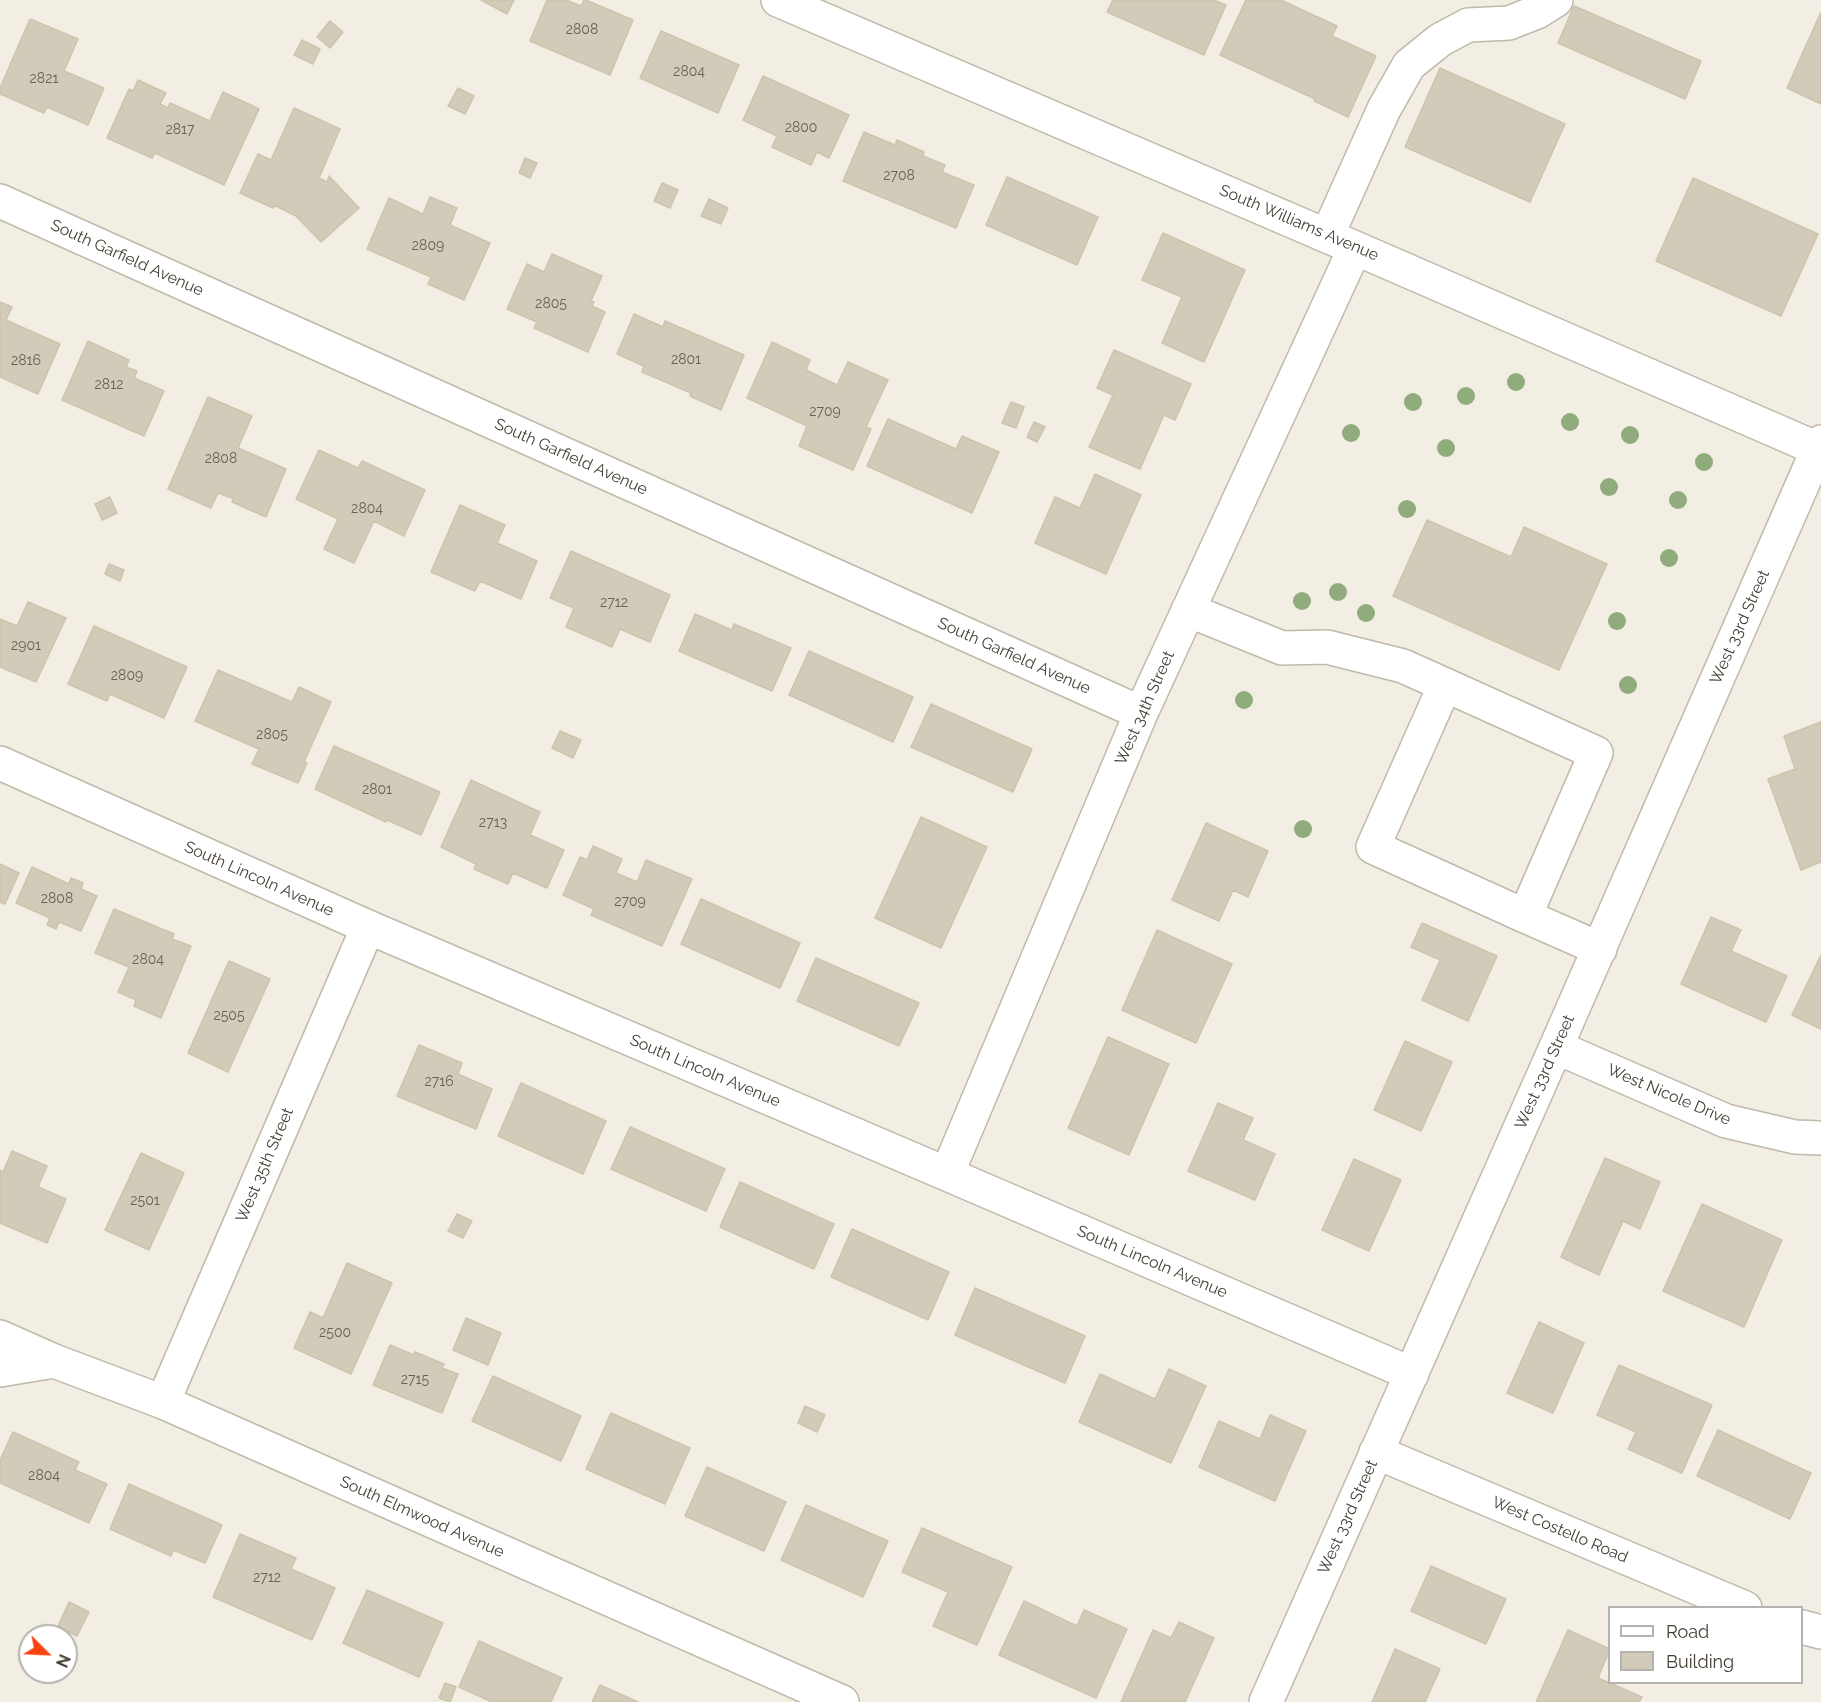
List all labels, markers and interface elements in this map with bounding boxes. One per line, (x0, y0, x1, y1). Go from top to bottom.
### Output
house number: 2808 (566, 22, 598, 38)
house number: 2804 (673, 64, 705, 80)
house number: 2821 (30, 71, 58, 87)
house number: 2800 (785, 120, 817, 136)
house number: 2817 (165, 122, 195, 138)
house number: 2708 (883, 168, 915, 184)
street label: South Williams Avenue (1216, 181, 1382, 265)
street label: South Garfield Avenue (48, 216, 206, 300)
house number: 2809 (412, 238, 444, 254)
house number: 2805 (535, 296, 567, 312)
house number: 2801 (671, 352, 701, 368)
house number: 2816 (11, 353, 41, 369)
house number: 2812 (95, 377, 123, 393)
house number: 2709 (809, 404, 841, 420)
street label: South Garfield Avenue (492, 415, 650, 499)
house number: 2808 (205, 451, 237, 467)
house number: 2804 (351, 501, 383, 517)
street label: West 33rd Street (1706, 567, 1774, 687)
house number: 2712 (600, 595, 628, 611)
street label: South Garfield Avenue (935, 614, 1093, 698)
house number: 2901 (11, 638, 41, 654)
street label: West 34th Street (1111, 648, 1179, 768)
house number: 2809 (111, 668, 143, 684)
house number: 2805 (256, 727, 288, 743)
house number: 2801 (362, 782, 392, 798)
house number: 2713 (479, 815, 507, 831)
street label: South Lincoln Avenue (181, 837, 337, 921)
house number: 2808 (41, 891, 73, 907)
house number: 2709 (614, 894, 646, 910)
house number: 2804 (132, 952, 164, 968)
house number: 2505 (213, 1008, 245, 1024)
street label: West 33rd Street (1511, 1012, 1579, 1132)
street label: South Lincoln Avenue (627, 1031, 783, 1111)
street label: West Nicole Drive (1604, 1060, 1734, 1130)
house number: 2716 (424, 1074, 454, 1090)
street label: West 35th Street (232, 1105, 298, 1225)
house number: 2501 (130, 1193, 160, 1209)
street label: South Lincoln Avenue (1074, 1222, 1230, 1302)
house number: 2500 (319, 1325, 351, 1341)
house number: 2715 (401, 1372, 429, 1388)
street label: West 33rd Street (1314, 1457, 1382, 1577)
house number: 2804 (28, 1468, 60, 1484)
street label: South Elmwood Avenue (337, 1472, 507, 1562)
street label: West Costello Road (1489, 1493, 1631, 1567)
house number: 2712 (253, 1570, 281, 1586)
legend (1608, 1606, 1803, 1684)
text: Road (1666, 1621, 1709, 1642)
north arrow (18, 1624, 78, 1684)
text: N (52, 1651, 74, 1670)
text: Building (1666, 1651, 1734, 1672)

